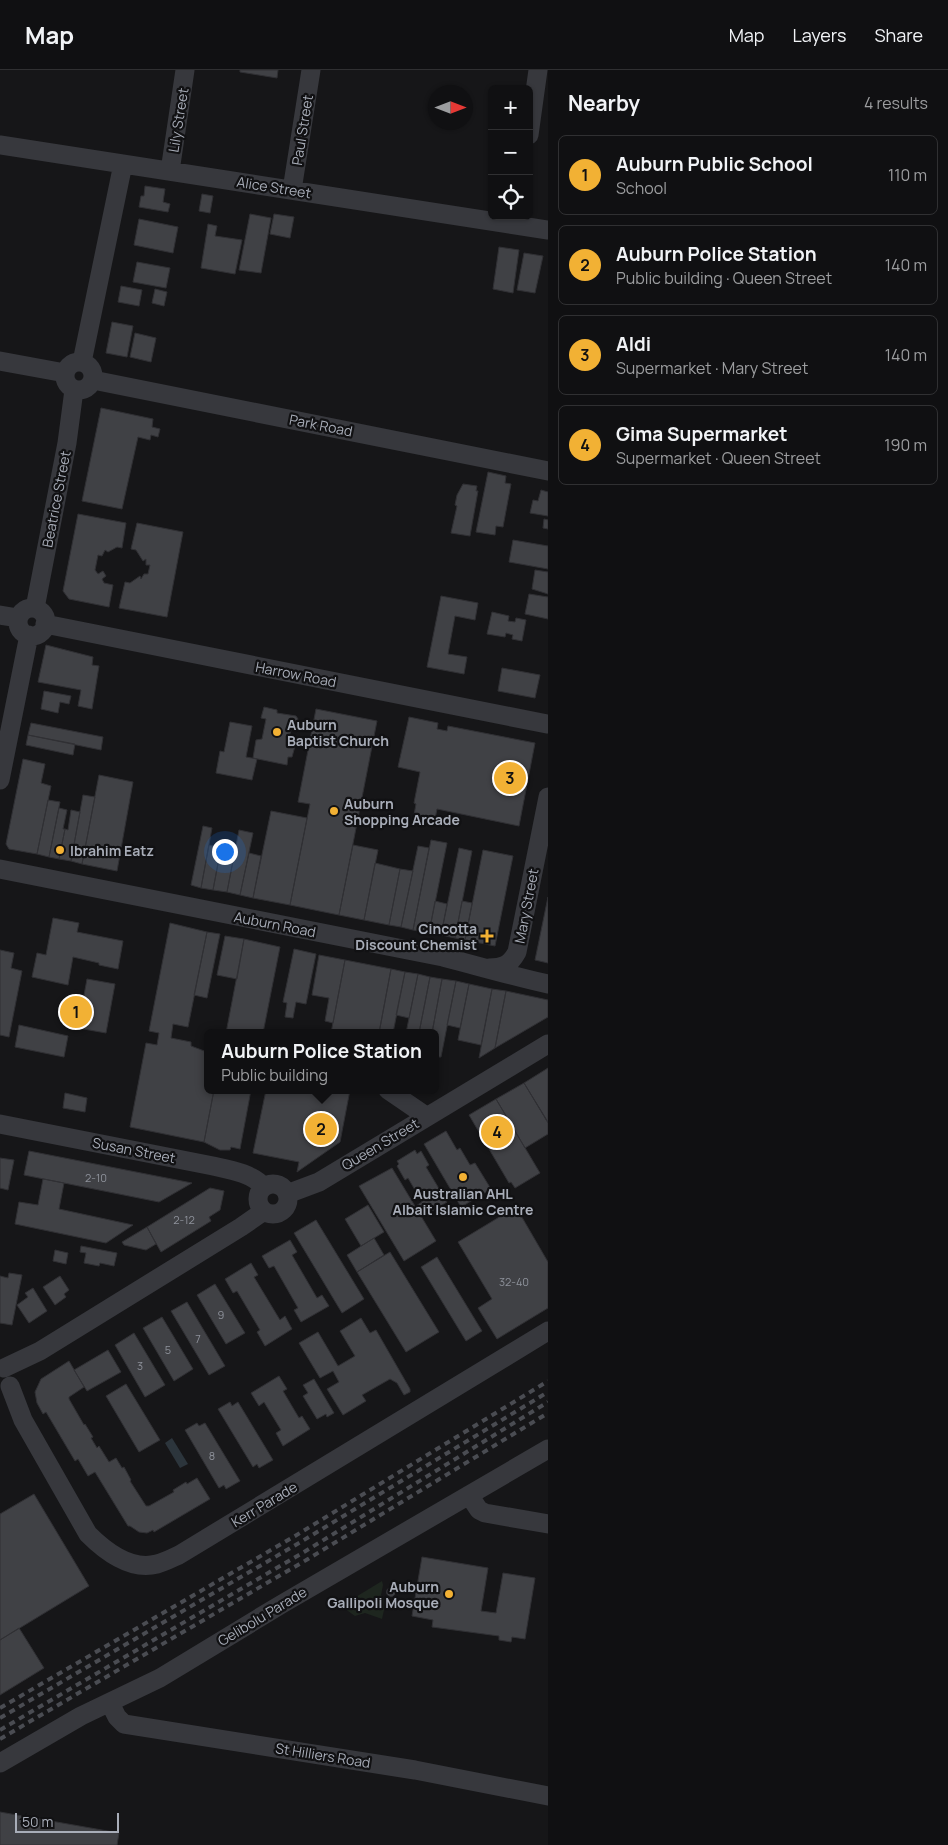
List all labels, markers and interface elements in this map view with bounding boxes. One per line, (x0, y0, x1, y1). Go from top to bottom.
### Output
text: Map (25, 18, 74, 51)
text: Map (729, 23, 764, 47)
text: Layers (792, 23, 846, 47)
text: Share (874, 23, 923, 47)
north arrow (428, 85, 473, 130)
map controls (488, 85, 533, 220)
button: + (488, 85, 533, 130)
street label: Lily Street (164, 86, 193, 154)
text: Nearby (568, 89, 640, 117)
text: 4 results (864, 92, 928, 114)
street label: Paul Street (287, 93, 317, 167)
button: − (488, 130, 533, 175)
text: Auburn Public School (616, 151, 813, 177)
text: 1 (581, 164, 589, 186)
text: 110 m (888, 164, 927, 186)
street label: Alice Street (235, 172, 313, 202)
button: locate (488, 175, 533, 220)
text: School (616, 177, 667, 199)
text: Auburn Police Station (616, 241, 817, 267)
text: 2 (580, 254, 590, 276)
text: 140 m (885, 254, 927, 276)
text: Public building · Queen Street (616, 267, 832, 289)
text: Aldi (616, 331, 651, 357)
text: 3 (580, 344, 590, 366)
text: 140 m (885, 344, 927, 366)
text: Supermarket · Mary Street (616, 357, 808, 379)
street label: Park Road (288, 410, 354, 440)
text: Gima Supermarket (616, 421, 787, 447)
text: 4 (580, 434, 590, 456)
text: 190 m (884, 434, 927, 456)
text: Supermarket · Queen Street (616, 447, 821, 469)
street label: Beatrice Street (37, 449, 75, 549)
street label: Harrow Road (254, 657, 338, 691)
place label: Auburn Baptist Church (287, 715, 389, 750)
marker: Auburn Baptist Church (271, 726, 283, 738)
pin: 3 (494, 759, 526, 797)
place label: Auburn Shopping Arcade (344, 794, 460, 829)
marker: Auburn Shopping Arcade (328, 805, 340, 817)
your location (212, 839, 238, 865)
place label: Ibrahim Eatz (70, 841, 154, 860)
marker: Ibrahim Eatz (54, 844, 66, 856)
street label: Mary Street (509, 867, 543, 945)
street label: Auburn Road (232, 907, 318, 941)
place label: Cincotta Discount Chemist (355, 919, 477, 954)
marker: Cincotta Discount Chemist (481, 930, 493, 942)
pin: 1 (60, 993, 92, 1031)
popup (204, 1029, 439, 1094)
text: Auburn Police Station (221, 1038, 422, 1064)
text: Public building (221, 1064, 328, 1086)
pin: 2 (305, 1110, 337, 1148)
street label: Queen Street (338, 1113, 422, 1175)
pin: 4 (481, 1113, 513, 1151)
street label: Susan Street (91, 1133, 178, 1167)
house number: 2-10 (85, 1170, 107, 1185)
marker: Australian AHL Albait Islamic Centre (457, 1171, 469, 1183)
place label: Australian AHL Albait Islamic Centre (393, 1184, 533, 1219)
house number: 2-12 (173, 1212, 195, 1227)
house number: 32-40 (499, 1274, 529, 1289)
house number: 9 (218, 1307, 225, 1322)
house number: 7 (195, 1331, 201, 1346)
house number: 5 (165, 1342, 171, 1357)
house number: 3 (137, 1358, 143, 1373)
house number: 8 (209, 1448, 215, 1463)
street label: Kerr Parade (227, 1477, 301, 1531)
place label: Auburn Gallipoli Mosque (327, 1577, 439, 1612)
street label: Gelibolu Parade (214, 1582, 310, 1650)
marker: Auburn Gallipoli Mosque (443, 1588, 455, 1600)
street label: St Hilliers Road (274, 1738, 372, 1772)
scale bar (15, 1810, 119, 1833)
text: 50 m (22, 1812, 53, 1831)

